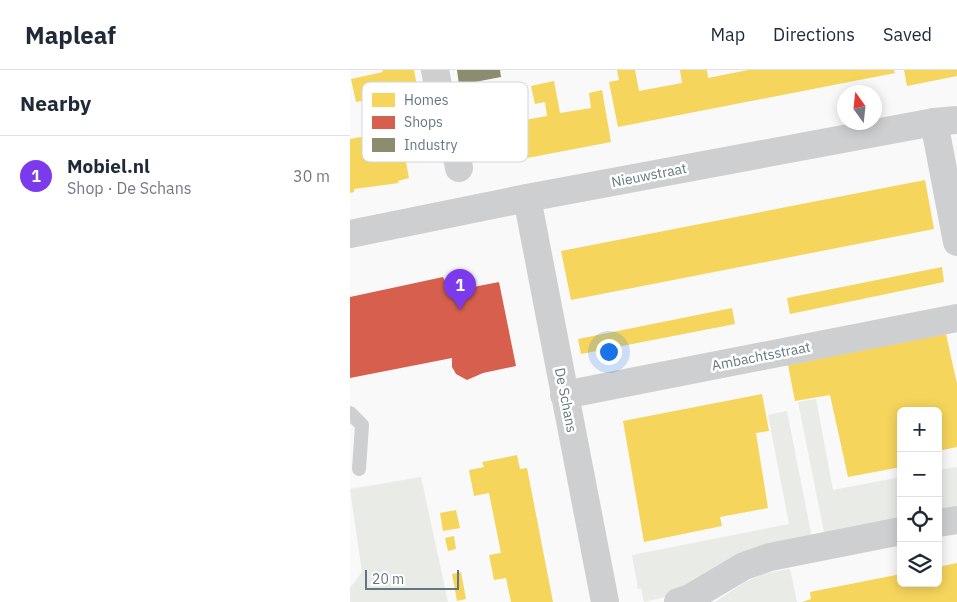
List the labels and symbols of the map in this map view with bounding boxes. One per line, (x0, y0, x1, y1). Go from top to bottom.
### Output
legend (362, 82, 528, 162)
north arrow (837, 85, 882, 130)
text: Homes (404, 91, 449, 109)
text: Shops (404, 113, 443, 131)
text: Industry (404, 136, 458, 154)
street label: Nieuwstraat (610, 159, 688, 191)
pin: 1 (444, 269, 476, 310)
street label: Ambachtsstraat (710, 338, 812, 374)
your location (596, 339, 622, 365)
street label: De Schans (551, 366, 581, 434)
scale bar (365, 567, 459, 590)

